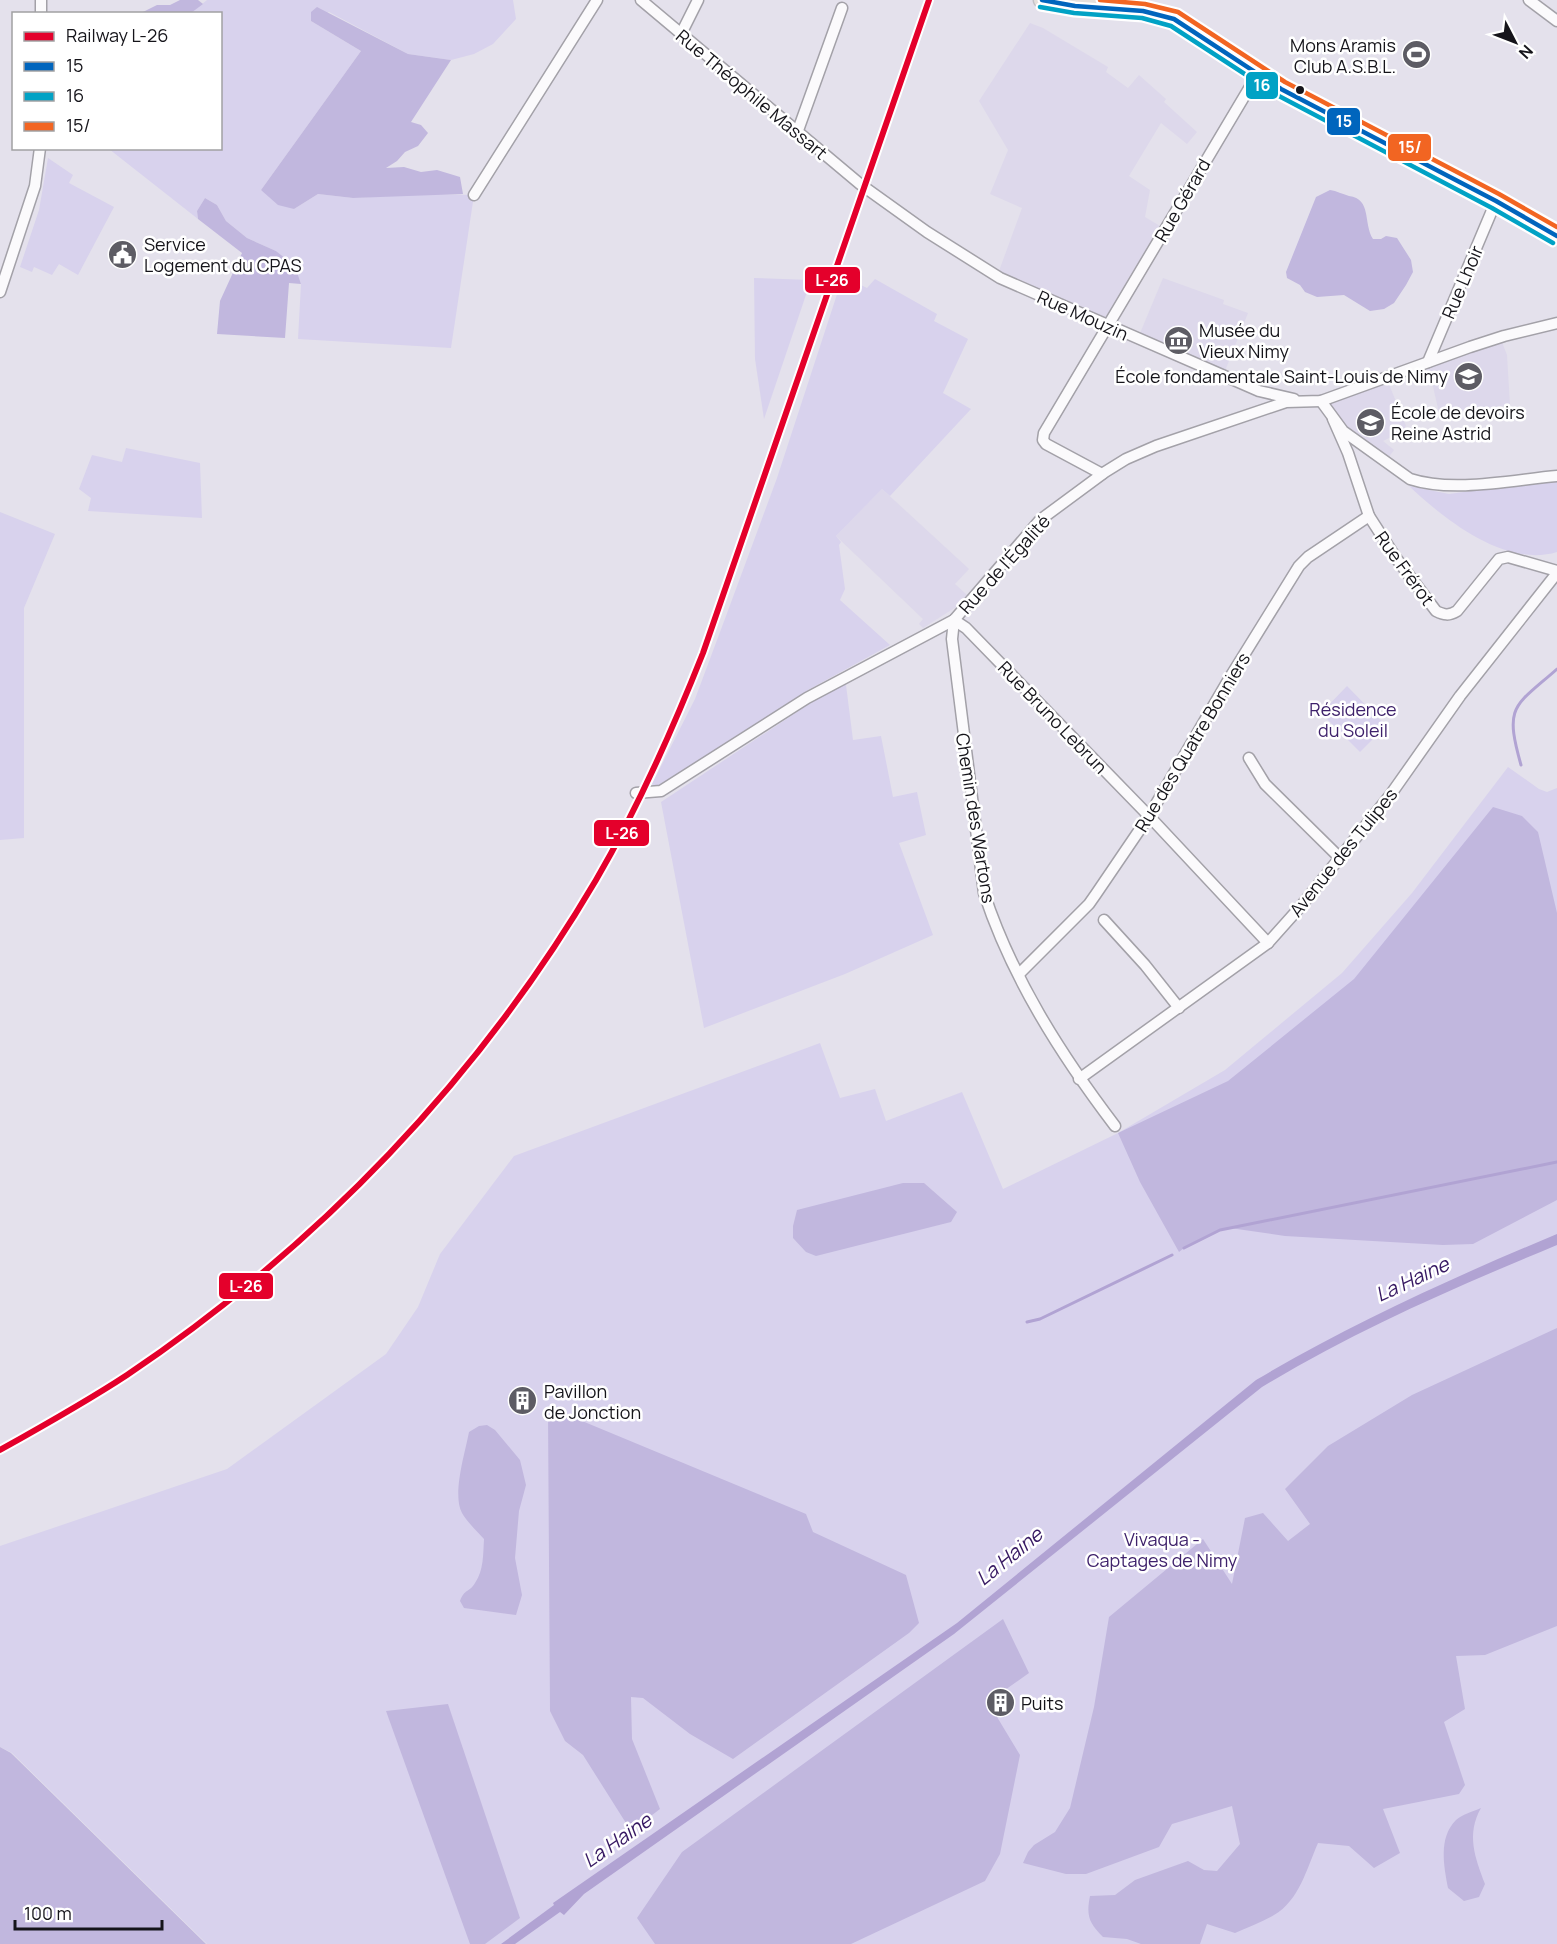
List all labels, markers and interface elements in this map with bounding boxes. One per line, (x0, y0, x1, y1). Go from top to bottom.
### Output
legend (12, 12, 222, 150)
north arrow (1485, 12, 1545, 72)
text: Railway L-26 (66, 23, 168, 47)
street label: Rue Théophile Massart (671, 24, 833, 164)
place label: Mons Aramis Club A.S.B.L. (1290, 33, 1396, 78)
sports icon: Mons Aramis Club A.S.B.L. (1401, 39, 1433, 71)
text: N (1514, 40, 1538, 64)
text: 15 (66, 53, 83, 77)
line badge: 16 (1245, 71, 1279, 100)
text: 16 (1254, 74, 1271, 96)
text: 16 (66, 83, 84, 107)
unlabelled marker (1294, 84, 1306, 96)
line badge: 15 (1326, 107, 1361, 136)
text: 15 (1336, 110, 1352, 132)
text: 15/ (66, 113, 90, 137)
line badge: 15/ (1387, 133, 1432, 162)
text: 15/ (1398, 136, 1422, 158)
street label: Rue Gérard (1148, 154, 1216, 246)
place label: Service Logement du CPAS (144, 232, 302, 277)
public building icon: Service Logement du CPAS (107, 238, 139, 270)
street label: Rue Lhoir (1436, 241, 1488, 322)
line badge: L-26 (804, 266, 861, 294)
text: L-26 (815, 269, 849, 291)
street label: Rue Mouzin (1034, 284, 1132, 346)
place label: Musée du Vieux Nimy (1199, 318, 1289, 363)
museum icon: Musée du Vieux Nimy (1162, 324, 1194, 356)
school or university icon: École fondamentale Saint-Louis de Nimy (1453, 360, 1485, 392)
place label: École fondamentale Saint-Louis de Nimy (1115, 364, 1448, 388)
place label: École de devoirs Reine Astrid (1391, 400, 1525, 445)
school or university icon: École de devoirs Reine Astrid (1354, 406, 1386, 438)
street label: Rue de l'Égalité (953, 509, 1055, 619)
street label: Rue Frérot (1370, 526, 1440, 610)
street label: Rue des Quatre Bonniers (1129, 648, 1255, 836)
street label: Rue Bruno Lebrun (993, 656, 1113, 778)
park label: Résidence du Soleil (1309, 697, 1397, 742)
street label: Chemin des Wartons (951, 731, 1001, 905)
street label: Avenue des Tulipes (1284, 783, 1402, 921)
line badge: L-26 (593, 819, 650, 847)
text: L-26 (605, 822, 639, 844)
water label: La Haine (1371, 1250, 1454, 1308)
line badge: L-26 (218, 1272, 274, 1300)
text: L-26 (229, 1275, 263, 1297)
place label: Pavillon de Jonction (544, 1379, 641, 1424)
building icon: Pavillon de Jonction (507, 1385, 539, 1417)
water label: La Haine (970, 1520, 1049, 1591)
park label: Vivaqua - Captages de Nimy (1087, 1527, 1238, 1572)
building icon: Puits (984, 1687, 1016, 1719)
place label: Puits (1021, 1691, 1063, 1715)
water label: La Haine (577, 1806, 658, 1874)
scale bar (15, 1893, 162, 1931)
text: 100 m (24, 1901, 72, 1925)

